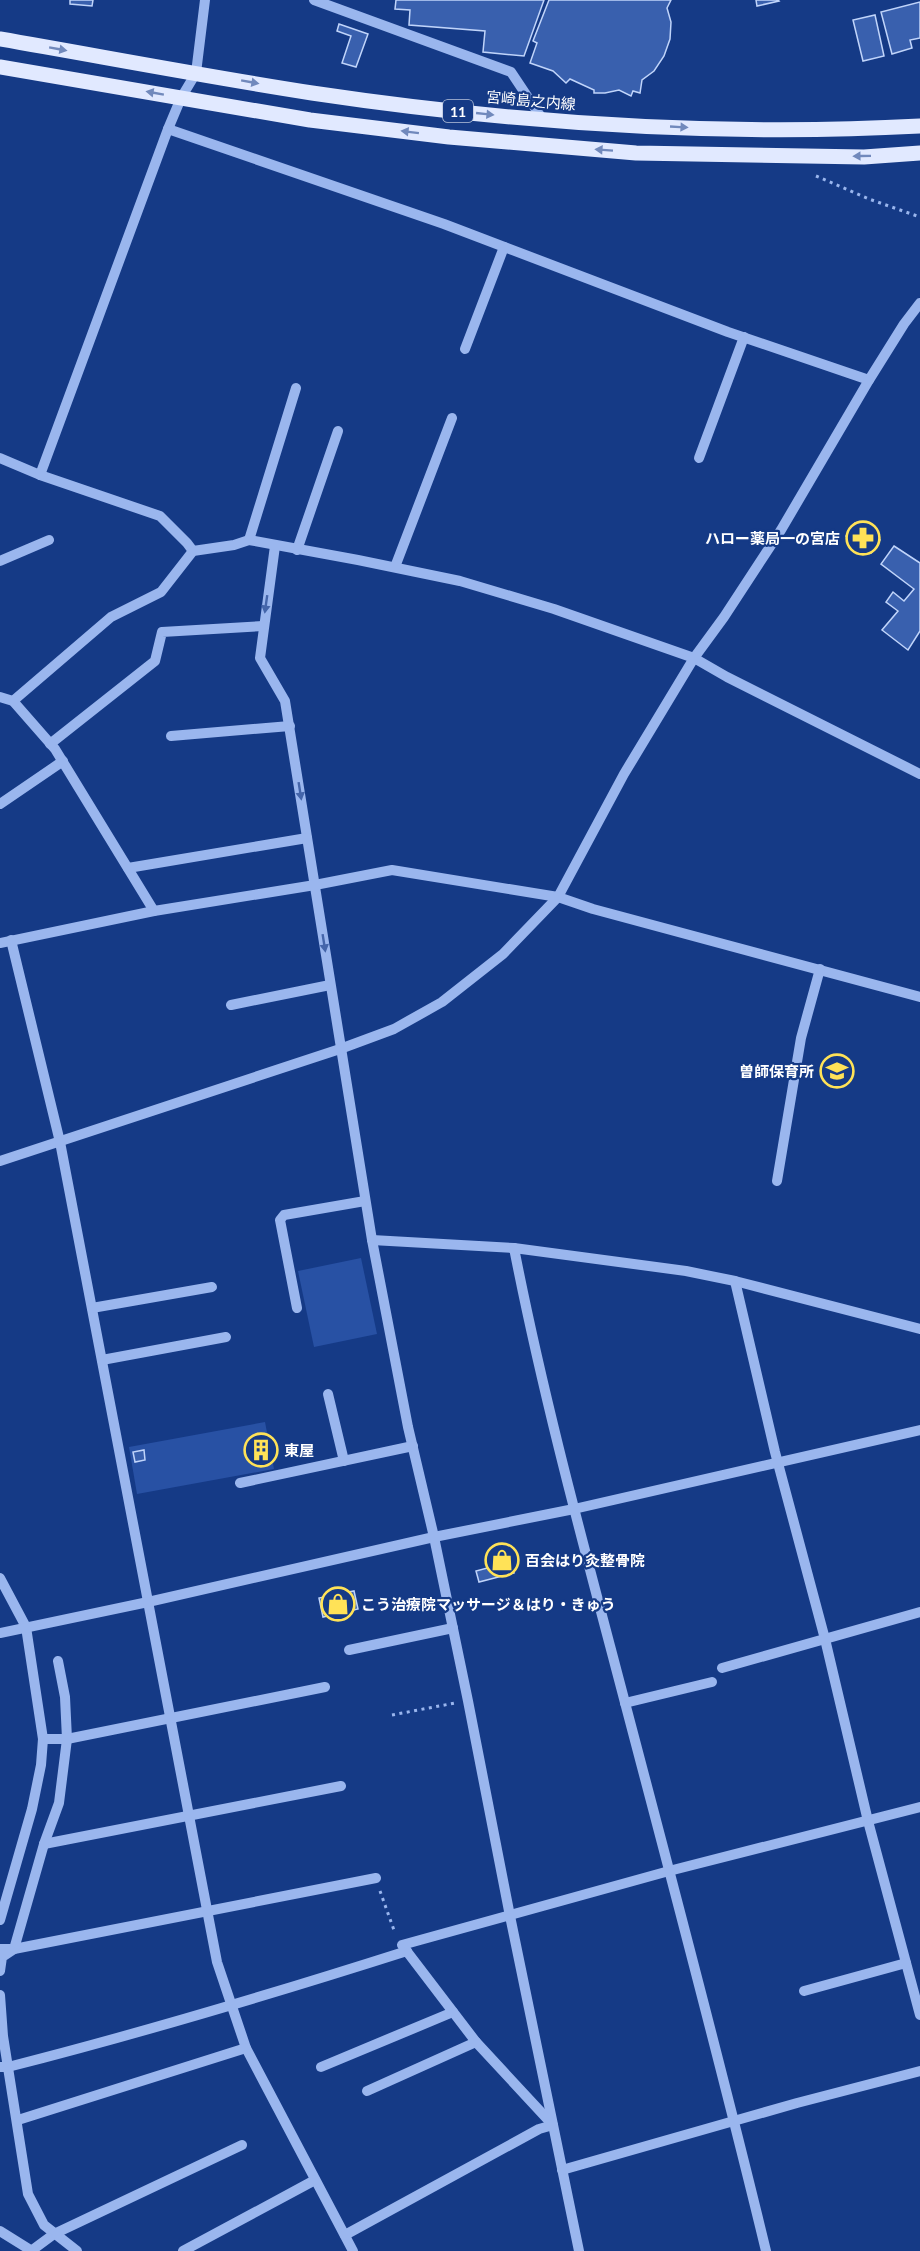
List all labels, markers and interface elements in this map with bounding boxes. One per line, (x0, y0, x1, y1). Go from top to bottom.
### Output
one-way arrow (48, 45, 67, 54)
one-way arrow (240, 78, 259, 87)
street label: 宮崎島之内線 (485, 87, 577, 113)
one-way arrow (145, 88, 164, 97)
road number: 11 (443, 100, 473, 122)
one-way arrow (475, 109, 494, 119)
one-way arrow (670, 123, 689, 132)
one-way arrow (400, 128, 419, 137)
one-way arrow (594, 145, 613, 155)
one-way arrow (852, 152, 871, 161)
pharmacy icon: ハロー薬局一の宮店 (845, 520, 881, 556)
place label: ハロー薬局一の宮店 (705, 529, 840, 547)
one-way arrow (262, 595, 271, 614)
one-way arrow (295, 781, 304, 800)
one-way arrow (319, 934, 328, 953)
school or university icon: 曽師保育所 (819, 1053, 855, 1089)
place label: 曽師保育所 (739, 1062, 814, 1080)
building icon: 東屋 (243, 1432, 279, 1468)
place label: 東屋 (284, 1441, 314, 1459)
shop icon: 百会はり灸整骨院 (484, 1542, 520, 1578)
place label: 百会はり灸整骨院 (525, 1551, 645, 1569)
shop icon: こう治療院マッサージ＆はり・きゅう (320, 1586, 356, 1622)
place label: こう治療院マッサージ＆はり・きゅう (361, 1595, 616, 1613)

